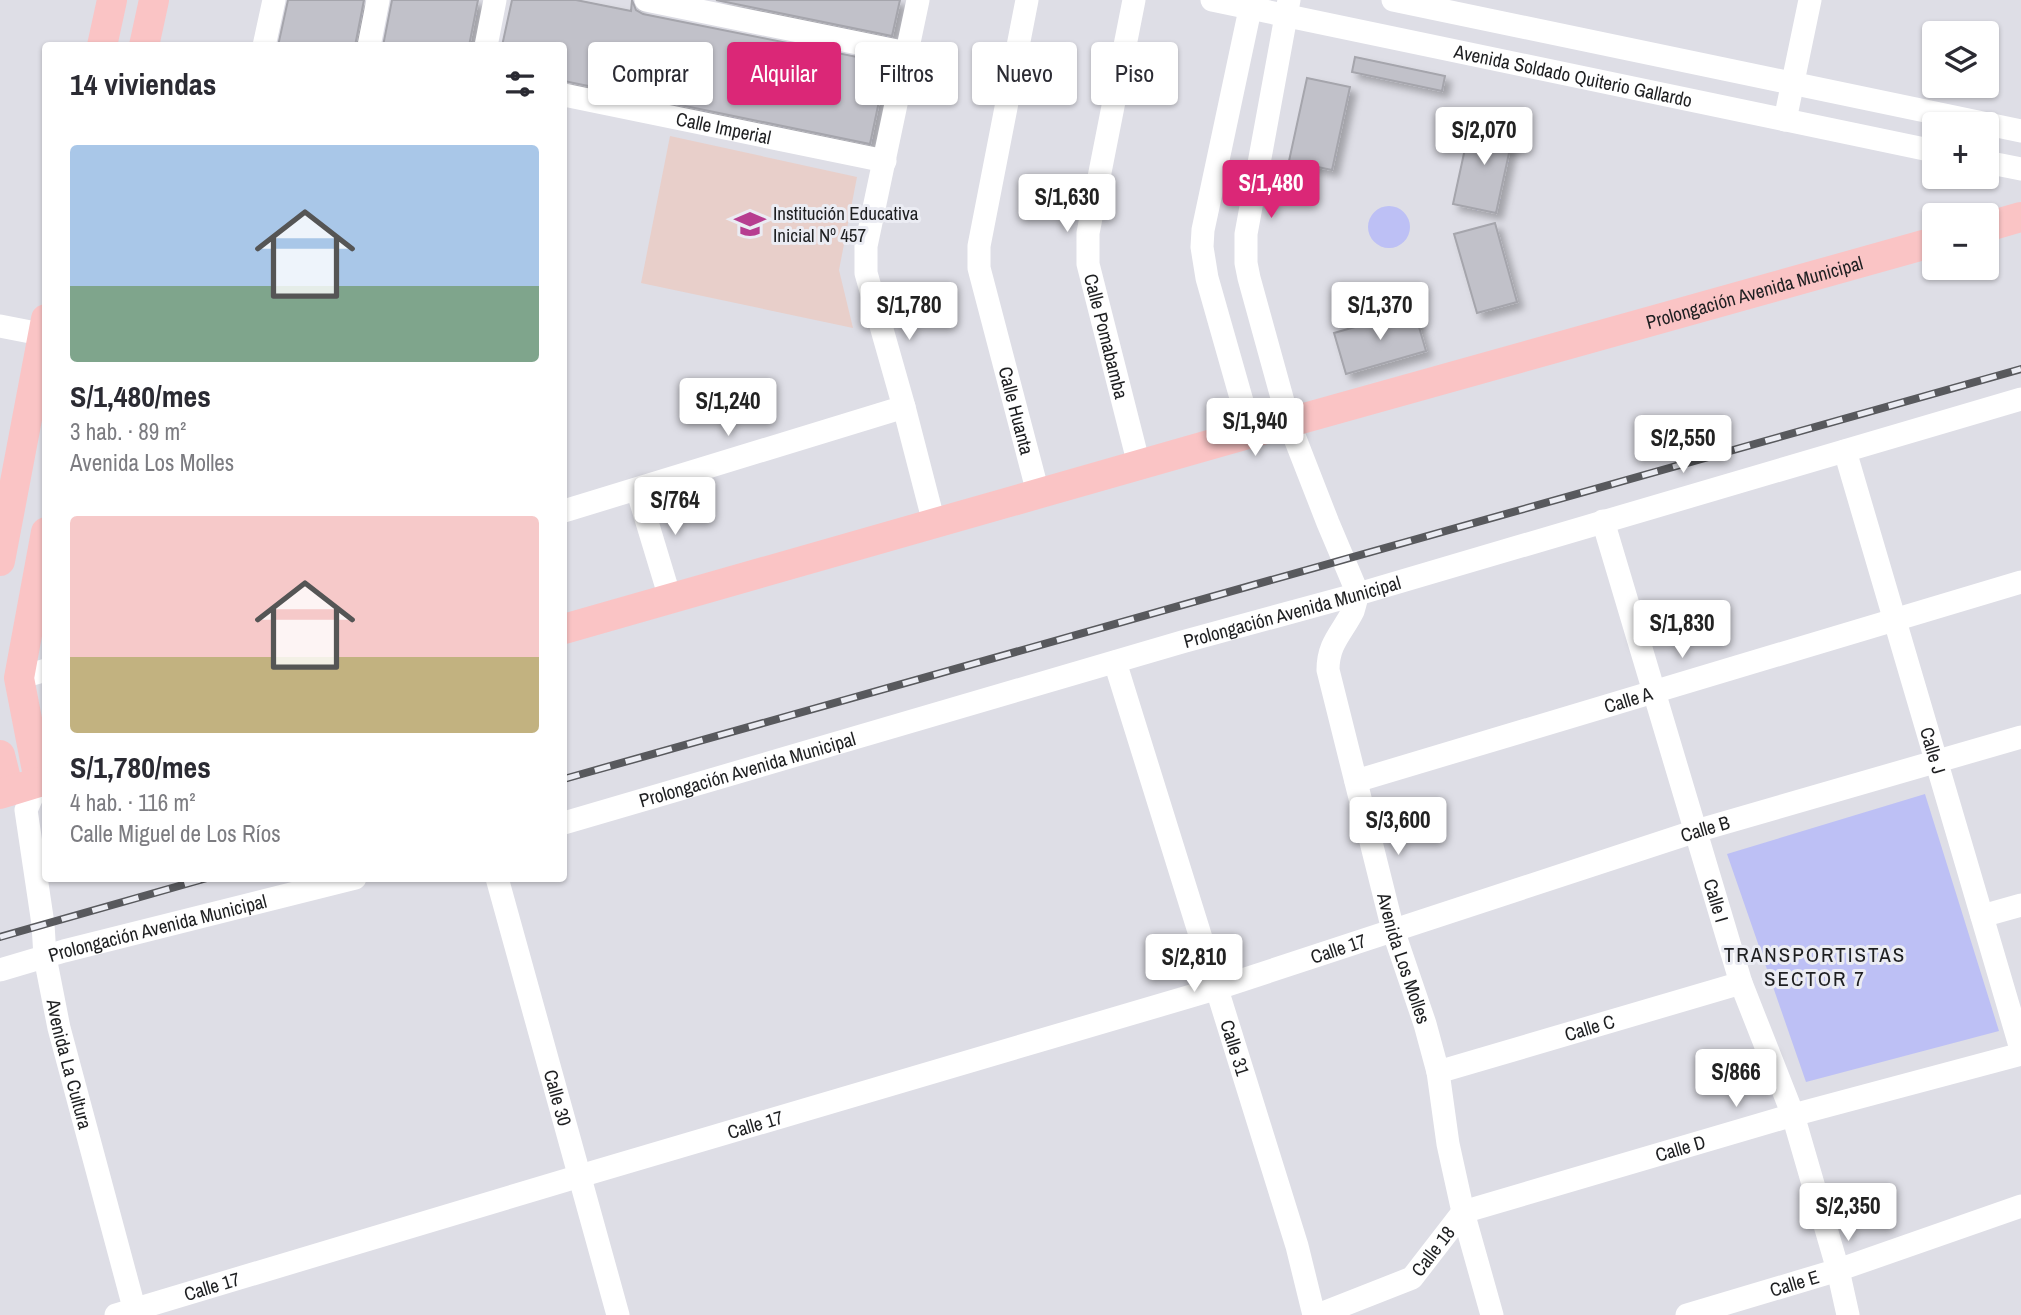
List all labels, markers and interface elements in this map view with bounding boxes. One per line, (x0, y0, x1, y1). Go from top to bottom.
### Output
map controls (1922, 21, 1999, 280)
button: layers (1922, 21, 1999, 98)
street label: Avenida Soldado Quiterio Gallardo (1451, 38, 1695, 113)
chip: Comprar (588, 42, 713, 105)
chip: Alquilar (727, 42, 841, 105)
chip: Filtros (855, 42, 958, 105)
chip: Nuevo (972, 42, 1077, 105)
chip: Piso (1091, 42, 1178, 105)
text: 14 viviendas (70, 64, 216, 104)
icon: filters (501, 65, 539, 103)
street label: Calle Imperial (674, 105, 773, 150)
pin: S/2,070 (1419, 108, 1549, 167)
button: + (1922, 112, 1999, 189)
text: S/2,070 (1451, 114, 1517, 145)
pin: S/1,480 (1206, 160, 1336, 220)
text: S/1,480 (1238, 167, 1304, 198)
pin: S/1,630 (1002, 174, 1132, 234)
text: S/1,630 (1034, 181, 1100, 212)
icon: home (242, 191, 368, 317)
place label: Institución Educativa Inicial Nº 457 (773, 200, 919, 248)
button: − (1922, 203, 1999, 280)
school or university icon: Institución Educativa Inicial Nº 457 (733, 207, 767, 241)
street label: Prolongación Avenida Municipal (1643, 250, 1866, 335)
street label: Calle Pomabamba (1078, 271, 1135, 402)
pin: S/1,780 (844, 282, 974, 342)
pin: S/1,370 (1315, 282, 1445, 342)
text: S/1,780 (876, 289, 942, 320)
text: S/1,370 (1347, 289, 1413, 320)
street label: Calle Huanta (992, 364, 1040, 458)
text: S/1,480/mes (70, 376, 211, 416)
pin: S/1,240 (663, 378, 793, 438)
text: S/1,240 (695, 385, 761, 416)
pin: S/1,940 (1190, 398, 1320, 458)
text: S/1,940 (1222, 405, 1288, 436)
text: 3 hab. · 89 m² (70, 416, 186, 447)
pin: S/2,550 (1618, 416, 1748, 475)
text: S/2,550 (1650, 422, 1716, 453)
text: Avenida Los Molles (70, 447, 234, 478)
pin: S/764 (626, 477, 724, 537)
text: S/764 (650, 484, 700, 515)
icon: home (242, 562, 368, 688)
street label: Prolongación Avenida Municipal (1180, 569, 1404, 654)
pin: S/1,830 (1617, 600, 1747, 660)
text: S/1,830 (1649, 607, 1715, 638)
street label: Calle A (1601, 680, 1656, 719)
street label: Calle J (1914, 724, 1952, 777)
street label: Prolongación Avenida Municipal (636, 725, 859, 813)
text: S/1,780/mes (70, 747, 211, 787)
text: 4 hab. · 116 m² (70, 787, 196, 818)
pin: S/3,600 (1333, 798, 1463, 857)
text: S/3,600 (1365, 804, 1431, 835)
street label: Calle B (1677, 809, 1733, 848)
text: Calle Miguel de Los Ríos (70, 818, 281, 849)
street label: Calle I (1698, 876, 1735, 925)
street label: Prolongación Avenida Municipal (45, 888, 269, 968)
street label: Avenida Los Molles (1371, 889, 1437, 1027)
street label: Calle 17 (1307, 927, 1370, 970)
pin: S/2,810 (1129, 934, 1259, 994)
district label: TRANSPORTISTAS SECTOR 7 (1724, 940, 1906, 993)
text: S/2,810 (1161, 941, 1227, 972)
street label: Avenida La Cultura (40, 996, 99, 1132)
street label: Calle C (1561, 1008, 1618, 1047)
street label: Calle 31 (1214, 1017, 1256, 1079)
pin: S/866 (1687, 1050, 1785, 1109)
text: S/866 (1711, 1056, 1761, 1087)
street label: Calle 30 (538, 1067, 578, 1129)
street label: Calle 17 (724, 1104, 787, 1145)
street label: Calle D (1652, 1128, 1709, 1168)
pin: S/2,350 (1783, 1184, 1913, 1243)
text: S/2,350 (1815, 1190, 1881, 1221)
street label: Calle 18 (1405, 1221, 1461, 1282)
street label: Calle E (1767, 1263, 1822, 1303)
street label: Calle 17 (181, 1266, 243, 1307)

